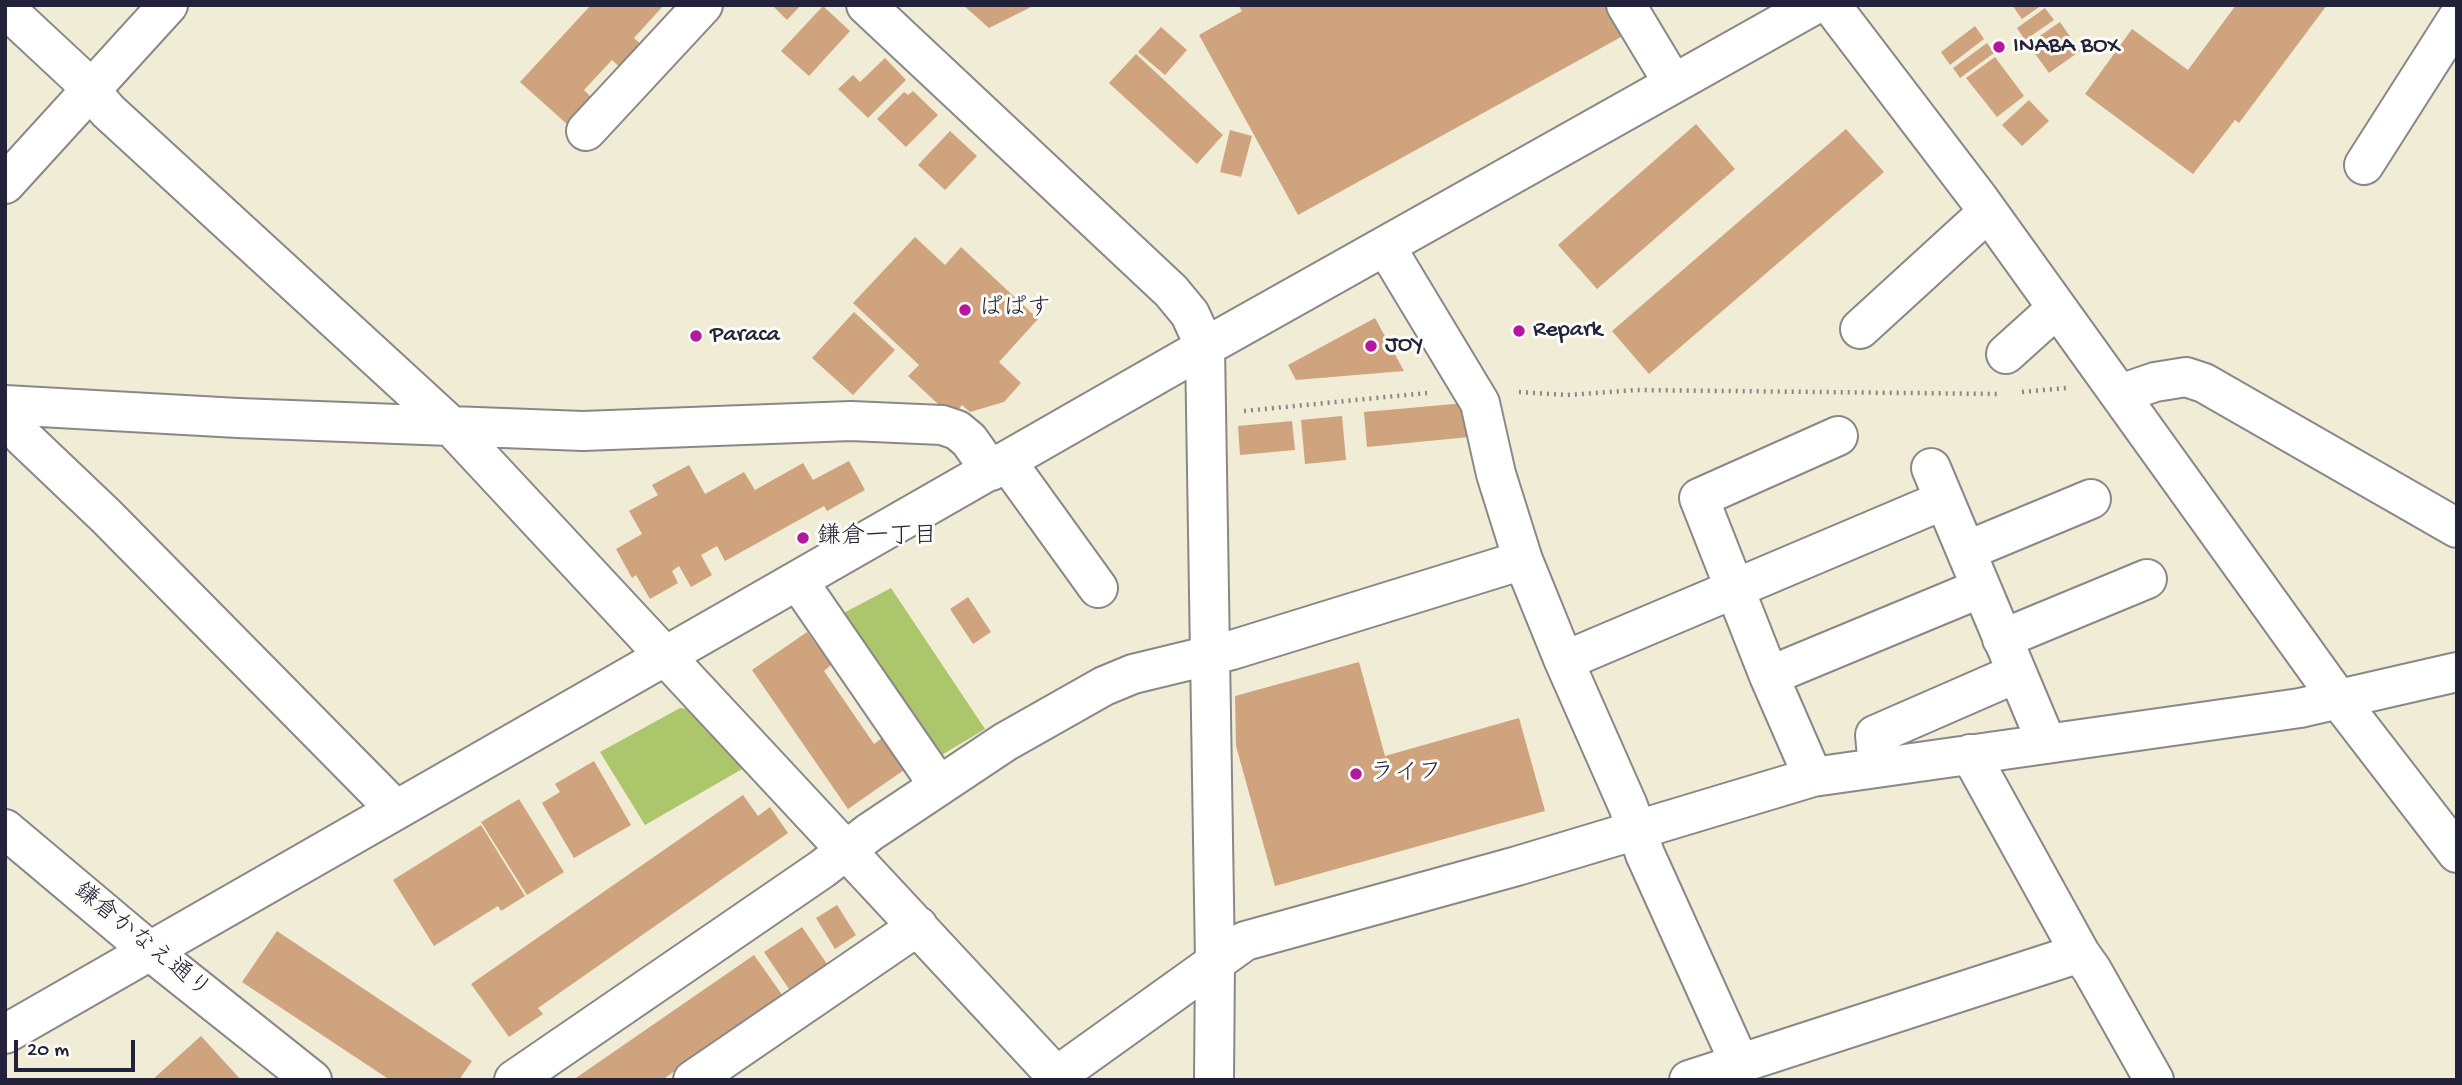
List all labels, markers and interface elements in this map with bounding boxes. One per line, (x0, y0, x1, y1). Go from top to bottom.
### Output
place label: INABA BOX (2013, 33, 2120, 61)
marker: INABA BOX (1991, 39, 2007, 55)
place label: ぱぱす (979, 296, 1051, 324)
marker: ぱぱす (957, 302, 973, 318)
place label: Repark (1533, 317, 1602, 345)
place label: Paraca (710, 322, 780, 350)
marker: Repark (1511, 323, 1527, 339)
marker: Paraca (688, 328, 704, 344)
place label: JOY (1385, 332, 1423, 360)
marker: JOY (1363, 338, 1379, 354)
place label: 鎌倉一丁目 (817, 524, 937, 552)
marker: 鎌倉一丁目 (795, 530, 811, 546)
place label: ライフ (1370, 760, 1442, 788)
marker: ライフ (1348, 766, 1364, 782)
street label: 鎌倉かなえ通り (67, 878, 215, 1006)
scale bar (18, 1026, 138, 1070)
text: 20 m (27, 1039, 69, 1064)

